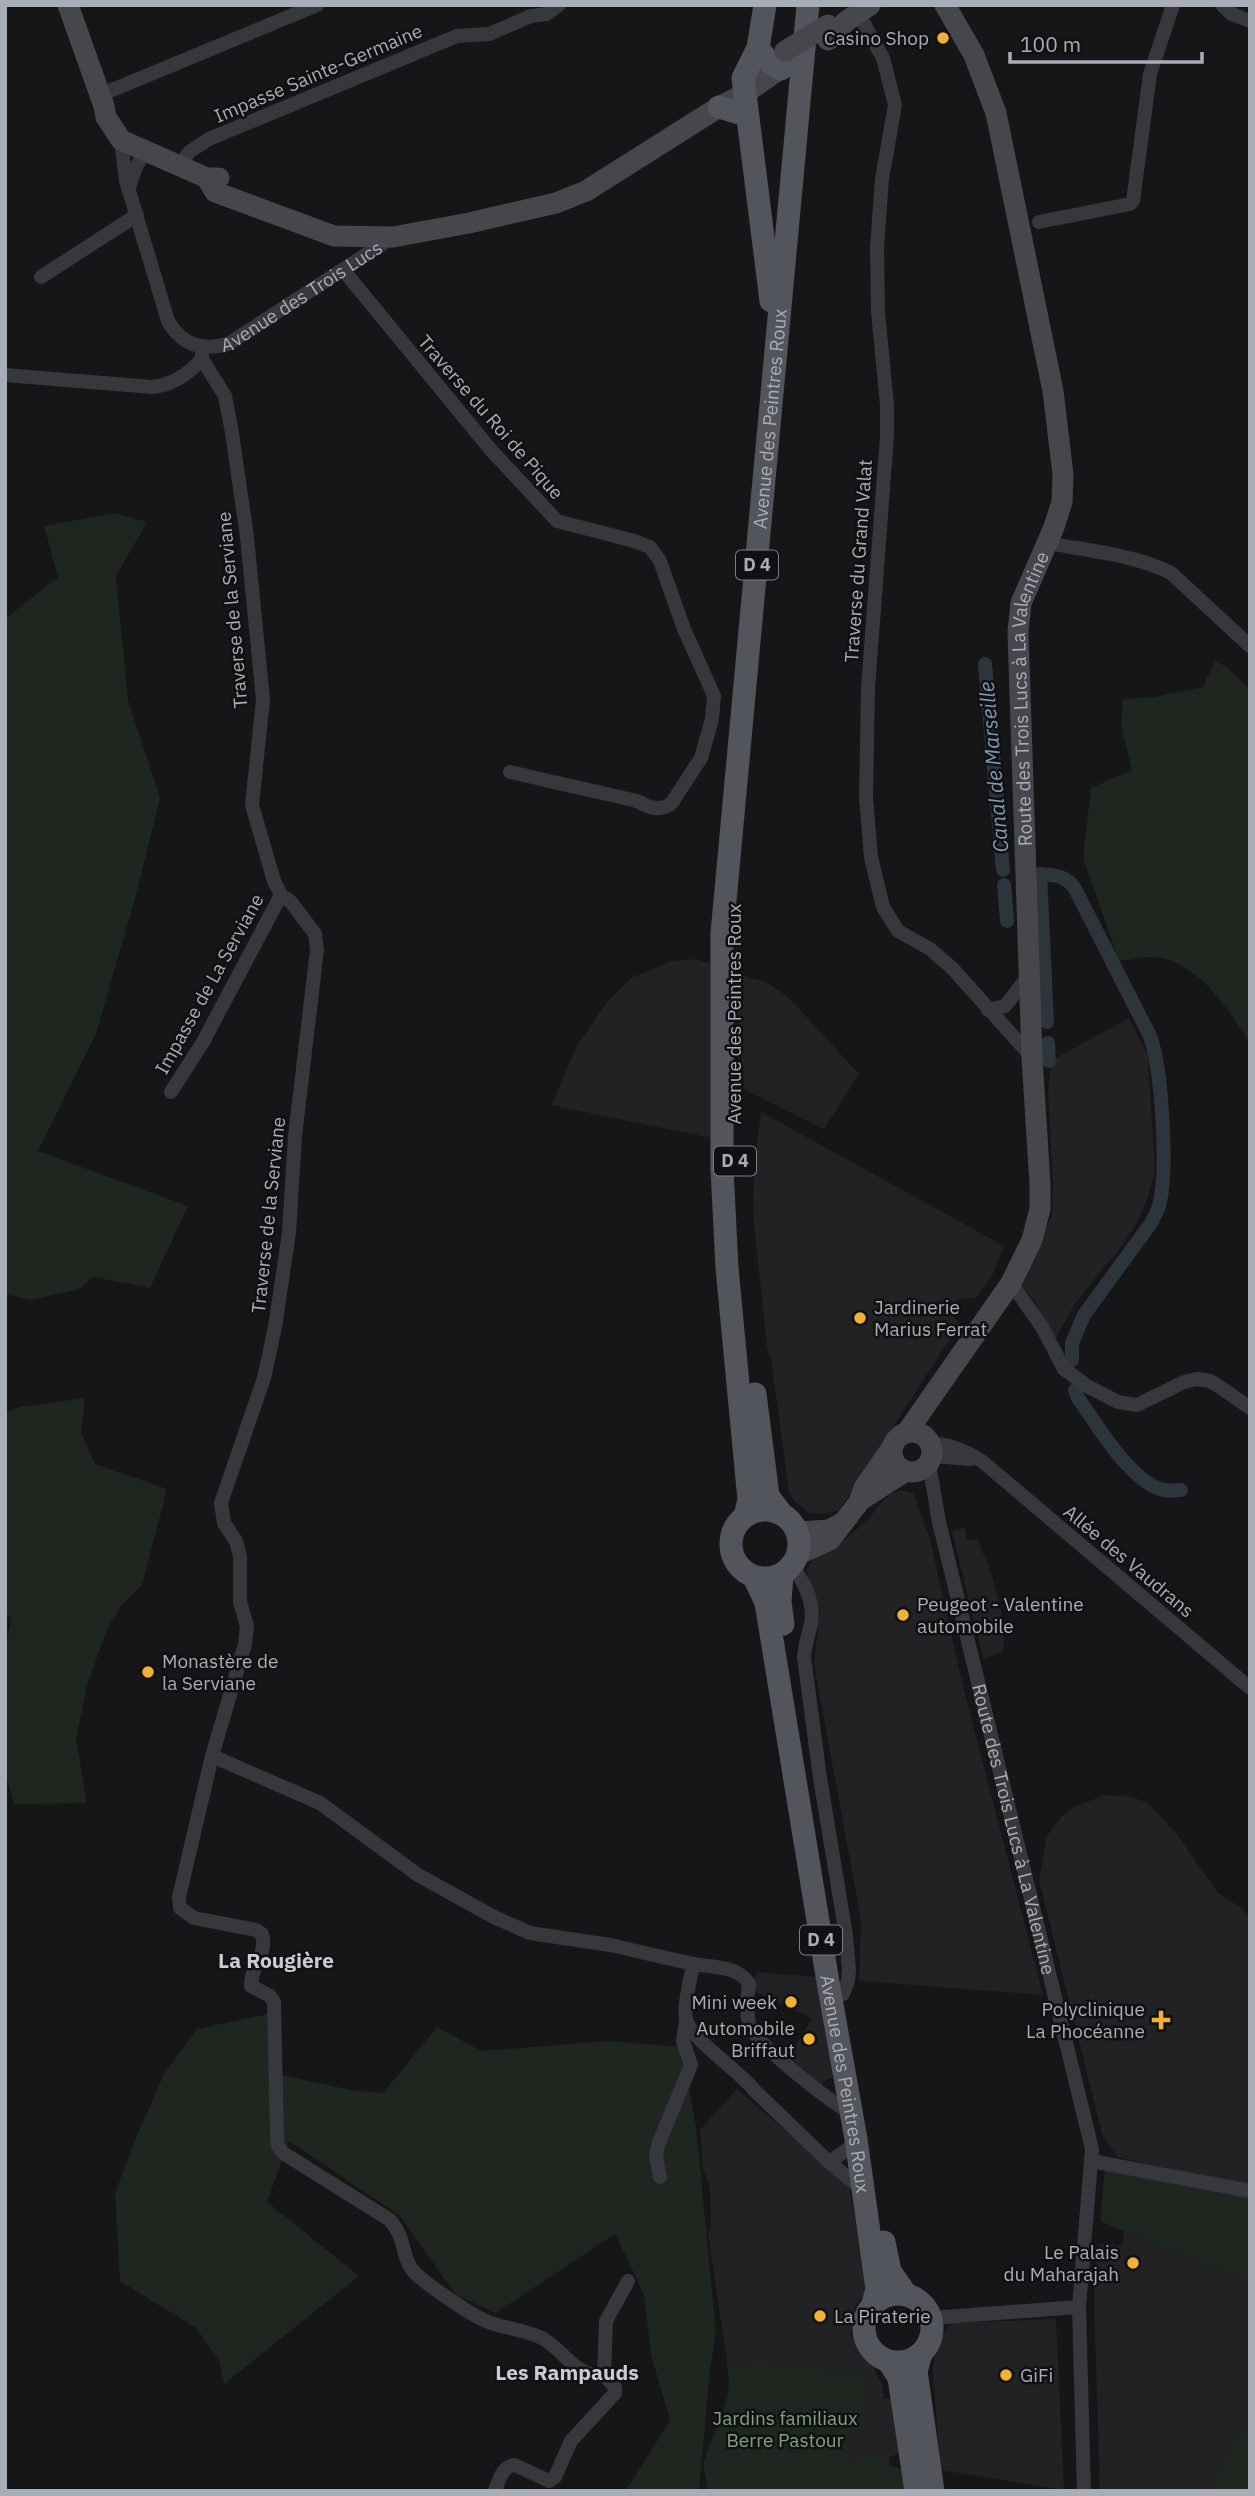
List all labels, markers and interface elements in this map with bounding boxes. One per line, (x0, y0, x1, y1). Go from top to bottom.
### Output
street label: Impasse Sainte-Germaine (210, 18, 426, 128)
scale bar (1010, 21, 1202, 65)
place label: Casino Shop (824, 26, 929, 50)
marker: Casino Shop (935, 30, 951, 46)
text: 100 m (1020, 30, 1081, 58)
street label: Avenue des Trois Lucs (218, 235, 387, 357)
street label: Avenue des Peintres Roux (747, 307, 792, 530)
street label: Traverse du Roi de Pique (413, 330, 569, 504)
street label: Traverse du Grand Valat (839, 459, 877, 663)
street label: Traverse de la Serviane (211, 511, 253, 709)
street label: Route des Trois Lucs à La Valentine (1006, 548, 1054, 847)
road number: D 4 (736, 550, 778, 580)
water label: Canal de Marseille (972, 680, 1014, 854)
street label: Impasse de La Serviane (149, 889, 269, 1079)
street label: Avenue des Peintres Roux (722, 903, 746, 1124)
street label: Traverse de la Serviane (246, 1116, 290, 1314)
road number: D 4 (714, 1146, 756, 1176)
place label: Jardinerie Marius Ferrat (874, 1295, 987, 1341)
marker: Jardinerie Marius Ferrat (852, 1310, 868, 1326)
street label: Allée des Vaudrans (1059, 1499, 1199, 1623)
place label: Peugeot - Valentine automobile (917, 1592, 1084, 1638)
marker: Peugeot - Valentine automobile (895, 1607, 911, 1623)
place label: Monastère de la Serviane (162, 1649, 278, 1695)
marker: Monastère de la Serviane (140, 1664, 156, 1680)
street label: Route des Trois Lucs à La Valentine (967, 1681, 1061, 1977)
road number: D 4 (800, 1926, 842, 1954)
district label: La Rougière (218, 1946, 334, 1974)
street label: Avenue des Peintres Roux (815, 1973, 875, 2195)
place label: Mini week (691, 1990, 777, 2014)
marker: Mini week (783, 1994, 799, 2010)
place label: Polyclinique La Phocéanne (1026, 1997, 1145, 2043)
marker: Polyclinique La Phocéanne (1151, 2010, 1171, 2030)
place label: Automobile Briffaut (696, 2016, 795, 2062)
marker: Automobile Briffaut (801, 2031, 817, 2047)
place label: Le Palais du Maharajah (1003, 2240, 1119, 2286)
marker: Le Palais du Maharajah (1125, 2255, 1141, 2271)
place label: La Piraterie (834, 2304, 931, 2328)
marker: La Piraterie (812, 2308, 828, 2324)
district label: Les Rampauds (495, 2358, 639, 2386)
place label: GiFi (1020, 2363, 1053, 2387)
marker: GiFi (998, 2367, 1014, 2383)
park label: Jardins familiaux Berre Pastour (712, 2406, 858, 2452)

